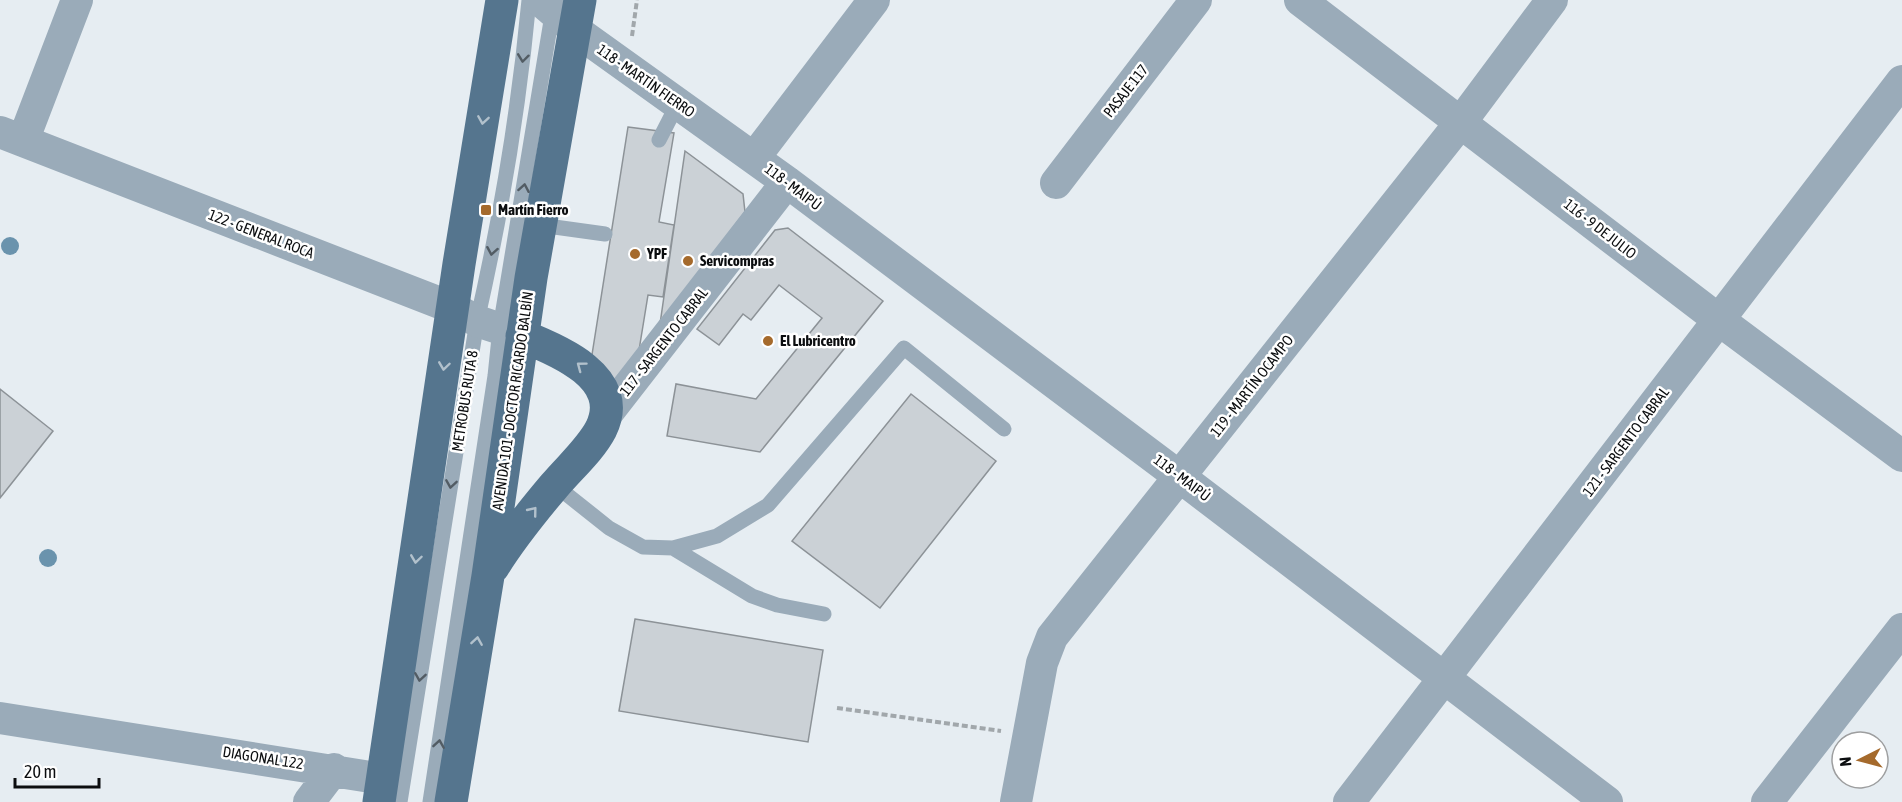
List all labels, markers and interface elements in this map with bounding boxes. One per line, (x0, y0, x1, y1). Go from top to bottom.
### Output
street label: 118 - MARTÍN FIERRO (594, 41, 698, 121)
one-way arrow (517, 54, 530, 63)
street label: PASAJE 117 (1100, 61, 1151, 120)
one-way arrow (477, 115, 490, 125)
street label: 118 - MAIPÚ (762, 160, 825, 213)
one-way arrow (517, 183, 530, 193)
street label: 116 - 9 DE JULIO (1561, 195, 1640, 262)
place label: Martín Fierro (498, 201, 569, 218)
marker: Martín Fierro (479, 203, 493, 217)
street label: 122 - GENERAL ROCA (206, 206, 317, 262)
one-way arrow (486, 245, 499, 255)
place label: YPF (646, 245, 667, 262)
marker: YPF (628, 247, 642, 261)
place label: Servicompras (700, 252, 775, 269)
marker: Servicompras (681, 254, 695, 268)
street label: 117 - SARGENTO CABRAL (616, 284, 711, 399)
street label: AVENIDA 101 - DOCTOR RICARDO BALBÍN (489, 290, 536, 512)
street label: 119 - MARTÍN OCAMPO (1207, 331, 1297, 440)
place label: El Lubricentro (780, 332, 856, 349)
marker: El Lubricentro (761, 334, 775, 348)
street label: METROBUS RUTA 8 (448, 349, 481, 453)
one-way arrow (439, 362, 451, 371)
one-way arrow (576, 362, 587, 373)
street label: 121 - SARGENTO CABRAL (1579, 384, 1672, 500)
street label: 118 - MAIPÚ (1151, 451, 1214, 504)
one-way arrow (446, 479, 458, 489)
one-way arrow (526, 507, 537, 518)
one-way arrow (410, 555, 422, 564)
one-way arrow (470, 636, 483, 646)
one-way arrow (415, 672, 427, 681)
north arrow (1830, 730, 1890, 790)
one-way arrow (432, 740, 445, 750)
street label: DIAGONAL 122 (222, 743, 305, 772)
scale bar (15, 751, 99, 789)
text: N (1836, 756, 1855, 767)
text: 20 m (24, 761, 56, 782)

